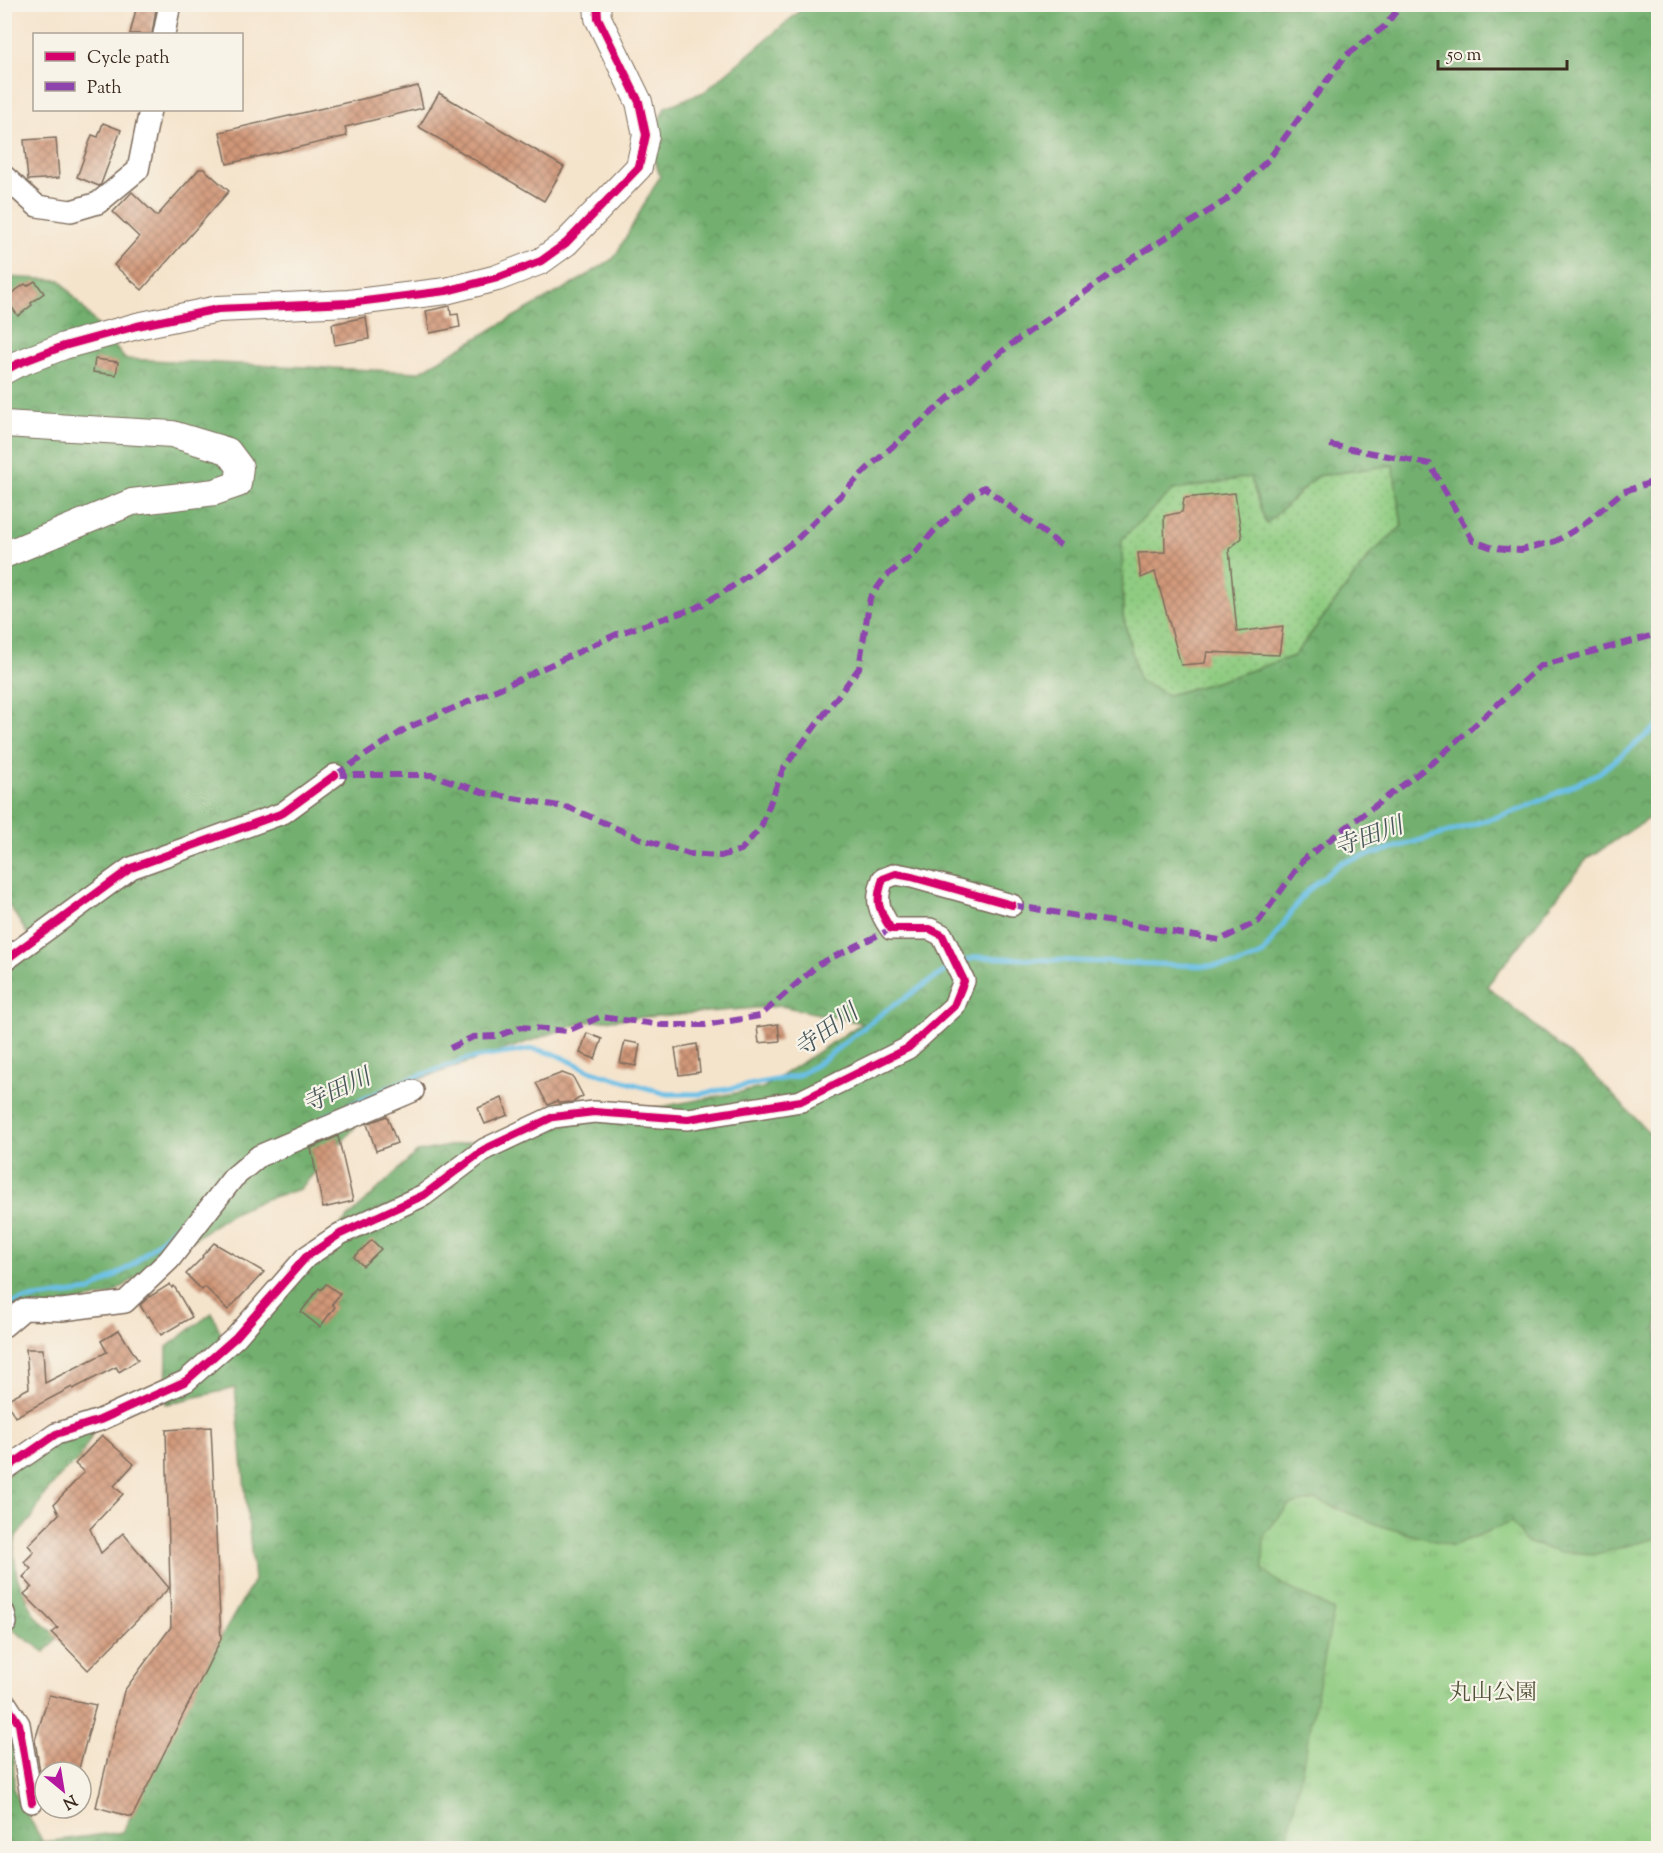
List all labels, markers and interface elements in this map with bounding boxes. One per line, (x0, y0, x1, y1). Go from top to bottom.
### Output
legend (33, 33, 243, 111)
scale bar (1438, 33, 1567, 71)
text: 50 m (1446, 43, 1482, 69)
text: Cycle path (87, 46, 170, 72)
text: Path (87, 76, 122, 102)
water label: 寺田川 (1329, 809, 1411, 866)
water label: 寺田川 (788, 995, 869, 1067)
water label: 寺田川 (297, 1060, 380, 1123)
park label: 丸山公園 (1449, 1678, 1537, 1710)
north arrow (33, 1760, 93, 1820)
text: N (58, 1788, 81, 1814)

